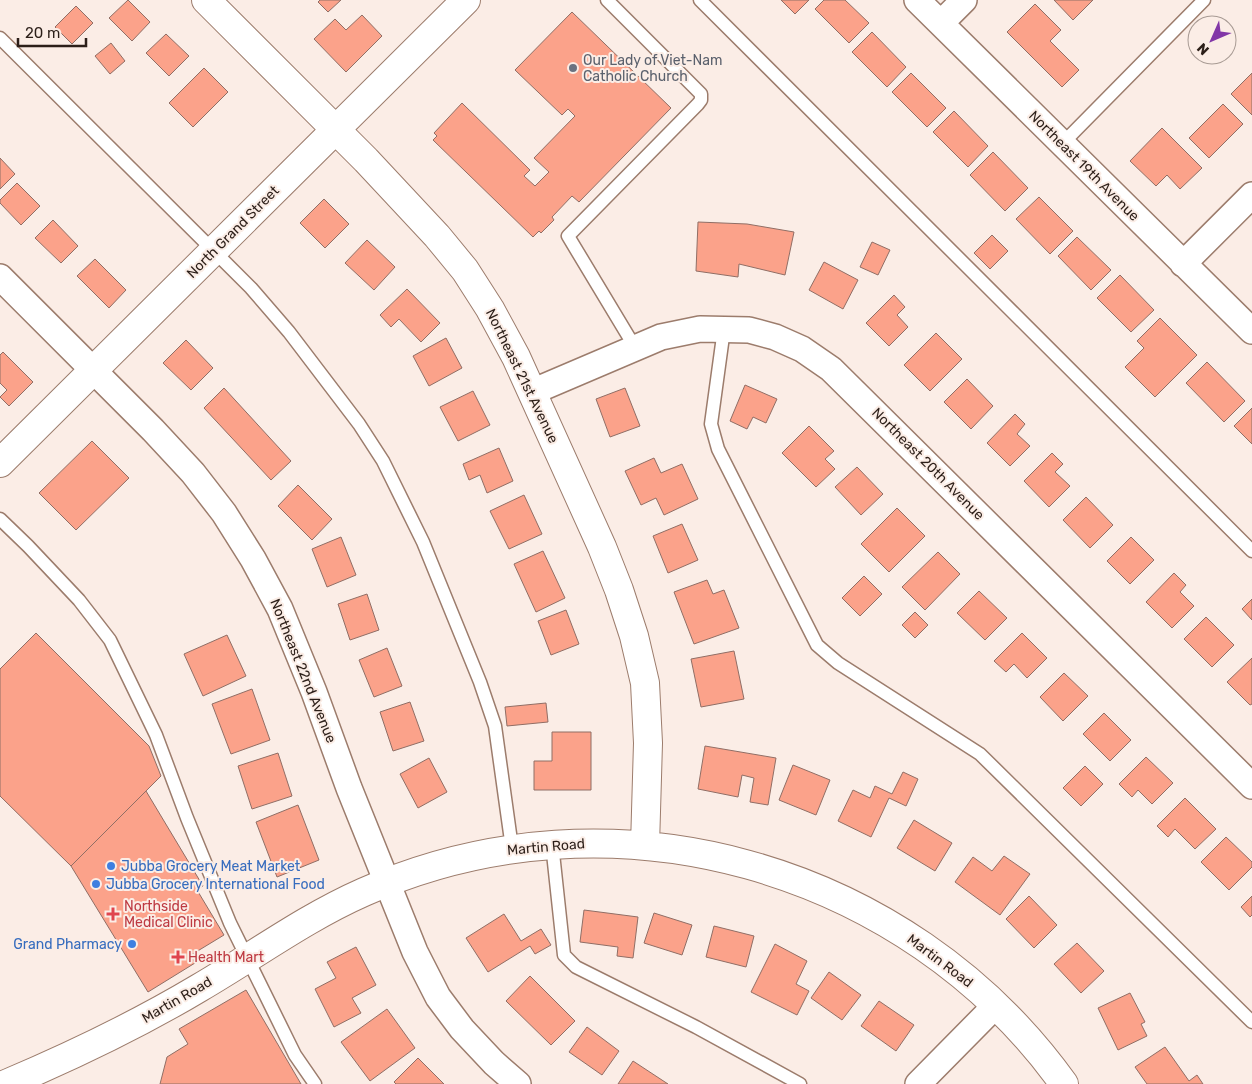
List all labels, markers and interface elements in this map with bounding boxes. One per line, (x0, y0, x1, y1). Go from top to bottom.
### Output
scale bar (18, 15, 85, 47)
north arrow (1187, 15, 1237, 65)
text: 20 m (25, 24, 60, 42)
text: N (1194, 39, 1213, 58)
place label: Our Lady of Viet-Nam Catholic Church (583, 52, 722, 85)
marker: Our Lady of Viet-Nam Catholic Church (567, 62, 579, 74)
street label: Northeast 19th Avenue (1025, 107, 1143, 225)
street label: North Grand Street (183, 182, 283, 282)
street label: Northeast 21st Avenue (482, 306, 562, 446)
street label: Northeast 20th Avenue (868, 404, 988, 524)
street label: Northeast 22nd Avenue (266, 596, 340, 746)
street label: Martin Road (506, 835, 586, 859)
place label: Jubba Grocery Meat Market (121, 858, 301, 875)
marker: Jubba Grocery Meat Market (105, 860, 117, 872)
place label: Jubba Grocery International Food (106, 876, 325, 893)
marker: Jubba Grocery International Food (90, 878, 102, 890)
place label: Northside Medical Clinic (124, 898, 213, 931)
marker: Northside Medical Clinic (106, 907, 120, 921)
street label: Martin Road (904, 931, 976, 991)
place label: Grand Pharmacy (13, 936, 122, 953)
marker: Grand Pharmacy (126, 938, 138, 950)
place label: Health Mart (188, 949, 265, 966)
marker: Health Mart (172, 951, 184, 963)
street label: Martin Road (139, 973, 215, 1027)

